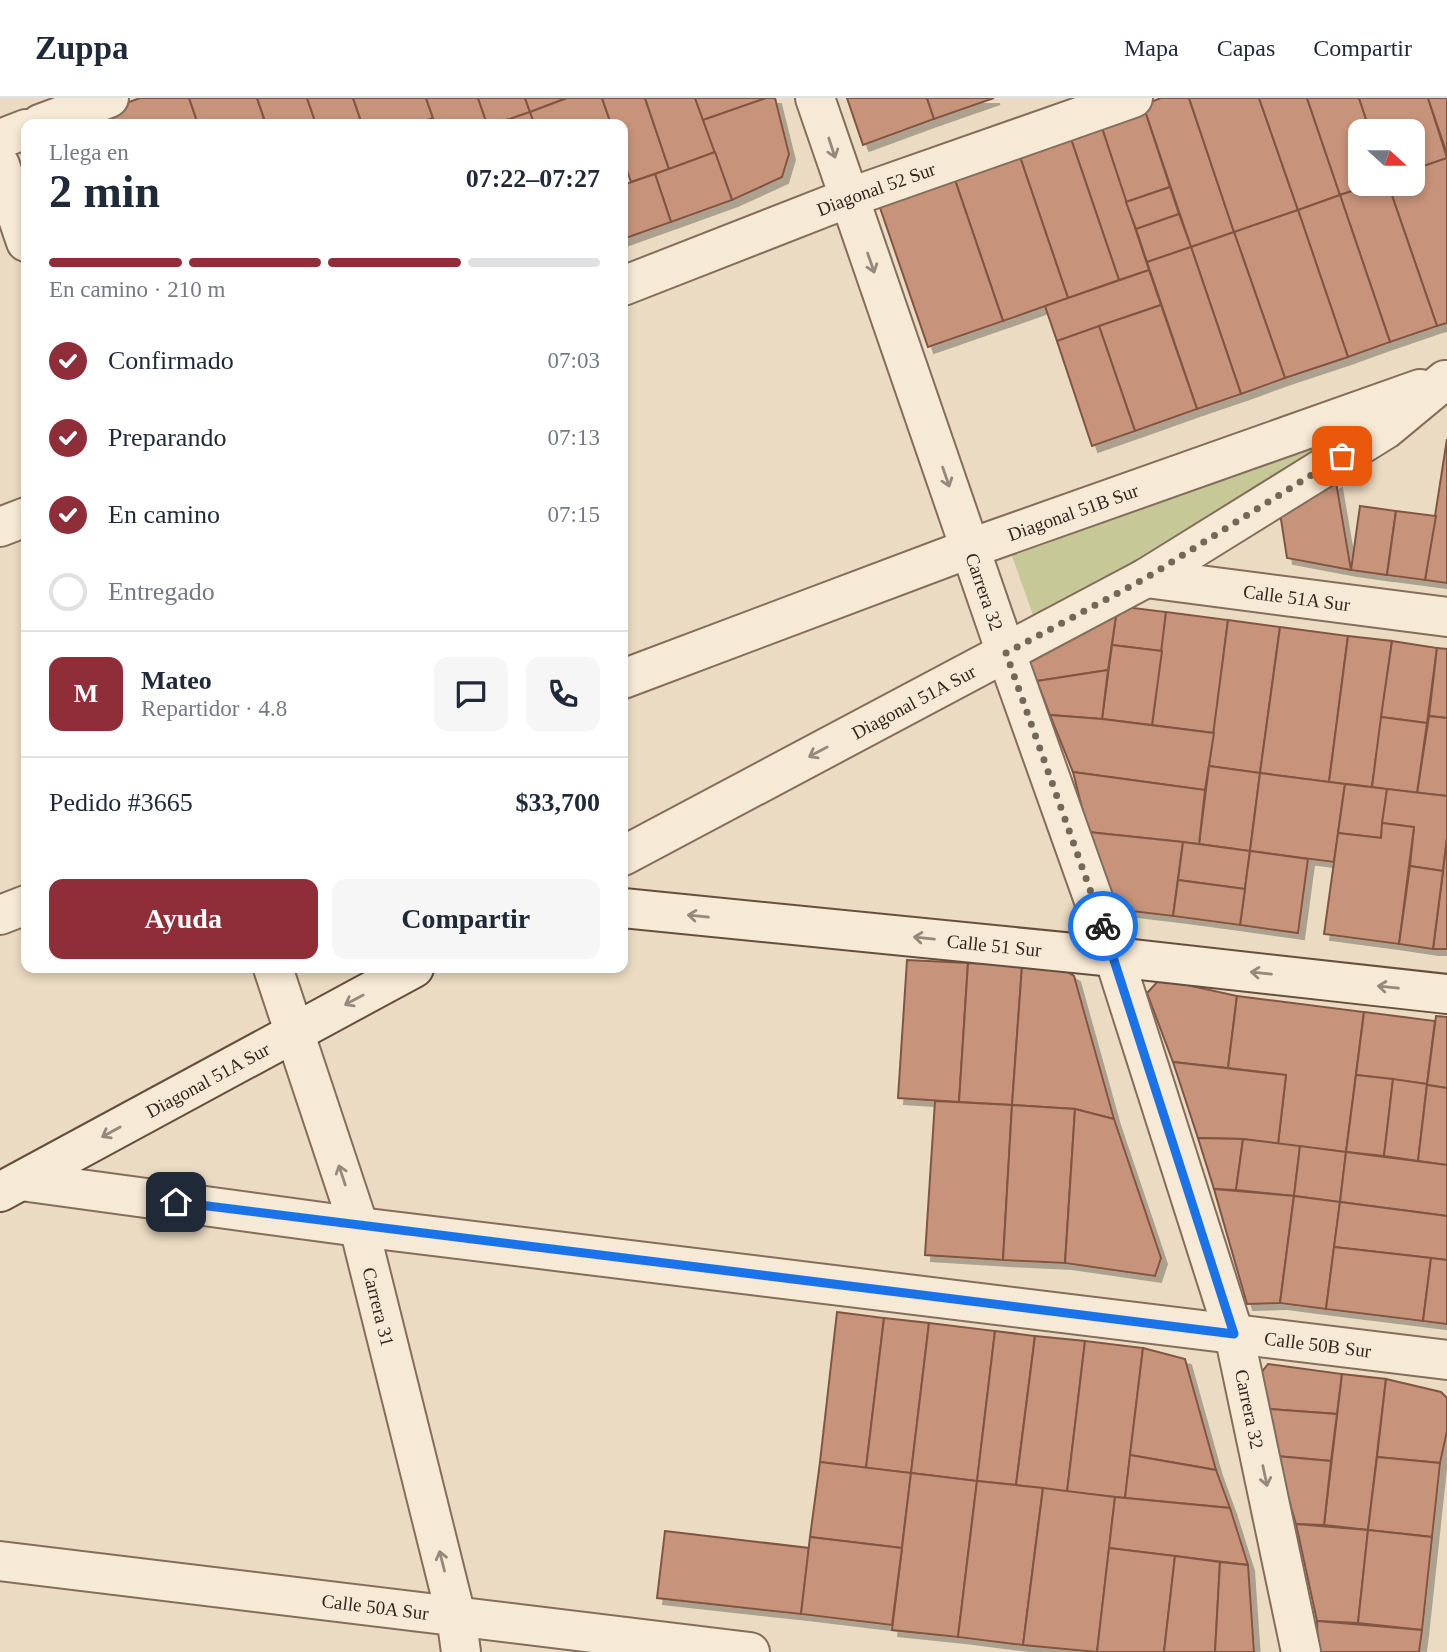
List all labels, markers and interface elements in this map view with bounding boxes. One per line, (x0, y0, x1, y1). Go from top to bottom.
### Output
text: Zuppa (35, 30, 129, 66)
text: Mapa (1124, 35, 1179, 61)
text: Capas (1217, 35, 1275, 61)
text: Compartir (1313, 35, 1412, 61)
north arrow (1348, 119, 1424, 196)
map controls (1348, 119, 1425, 196)
one-way arrow (827, 137, 839, 159)
text: Llega en (49, 140, 129, 165)
street label: Diagonal 52 Sur (814, 158, 939, 220)
text: 07:22–07:27 (466, 164, 600, 193)
text: 2 min (49, 166, 160, 217)
one-way arrow (866, 251, 878, 273)
text: En camino · 210 m (49, 277, 225, 302)
icon: check (49, 342, 87, 380)
text: Confirmado (108, 346, 234, 375)
text: 07:03 (548, 348, 600, 373)
icon: check (49, 419, 87, 457)
text: Preparando (108, 423, 226, 452)
text: 07:13 (548, 425, 600, 450)
pin (1312, 426, 1372, 486)
icon: bag (1323, 437, 1361, 475)
one-way arrow (941, 466, 953, 488)
street label: Diagonal 51B Sur (1005, 479, 1142, 545)
icon: check (49, 496, 87, 534)
text: En camino (108, 500, 220, 529)
text: 07:15 (548, 502, 600, 527)
street label: Carrera 32 (961, 550, 1007, 633)
text: Entregado (108, 577, 215, 606)
street label: Calle 51A Sur (1242, 581, 1352, 615)
button: chat (434, 657, 508, 731)
button: phone (526, 657, 600, 731)
street label: Diagonal 51A Sur (848, 660, 980, 744)
text: Mateo (141, 666, 212, 695)
text: M (74, 679, 98, 708)
text: Repartidor · 4.8 (141, 696, 287, 721)
one-way arrow (809, 746, 829, 760)
text: Pedido #3665 (49, 788, 193, 817)
text: $33,700 (516, 788, 600, 817)
button: Ayuda (49, 879, 318, 959)
button: Compartir (332, 879, 600, 959)
courier (1068, 891, 1138, 961)
icon: bike (1084, 907, 1122, 945)
one-way arrow (687, 909, 710, 922)
street label: Calle 51 Sur (946, 930, 1043, 961)
one-way arrow (914, 931, 936, 944)
one-way arrow (1251, 967, 1273, 980)
one-way arrow (1377, 981, 1400, 994)
one-way arrow (344, 994, 365, 1007)
street label: Diagonal 51A Sur (142, 1038, 274, 1122)
one-way arrow (101, 1126, 122, 1139)
one-way arrow (335, 1165, 347, 1187)
pin (146, 1172, 206, 1232)
icon: home (157, 1183, 195, 1221)
street label: Carrera 31 (358, 1265, 398, 1348)
street label: Calle 50B Sur (1263, 1328, 1373, 1362)
street label: Carrera 32 (1231, 1368, 1268, 1451)
one-way arrow (1259, 1464, 1272, 1487)
one-way arrow (435, 1550, 448, 1573)
street label: Calle 50A Sur (320, 1590, 431, 1624)

